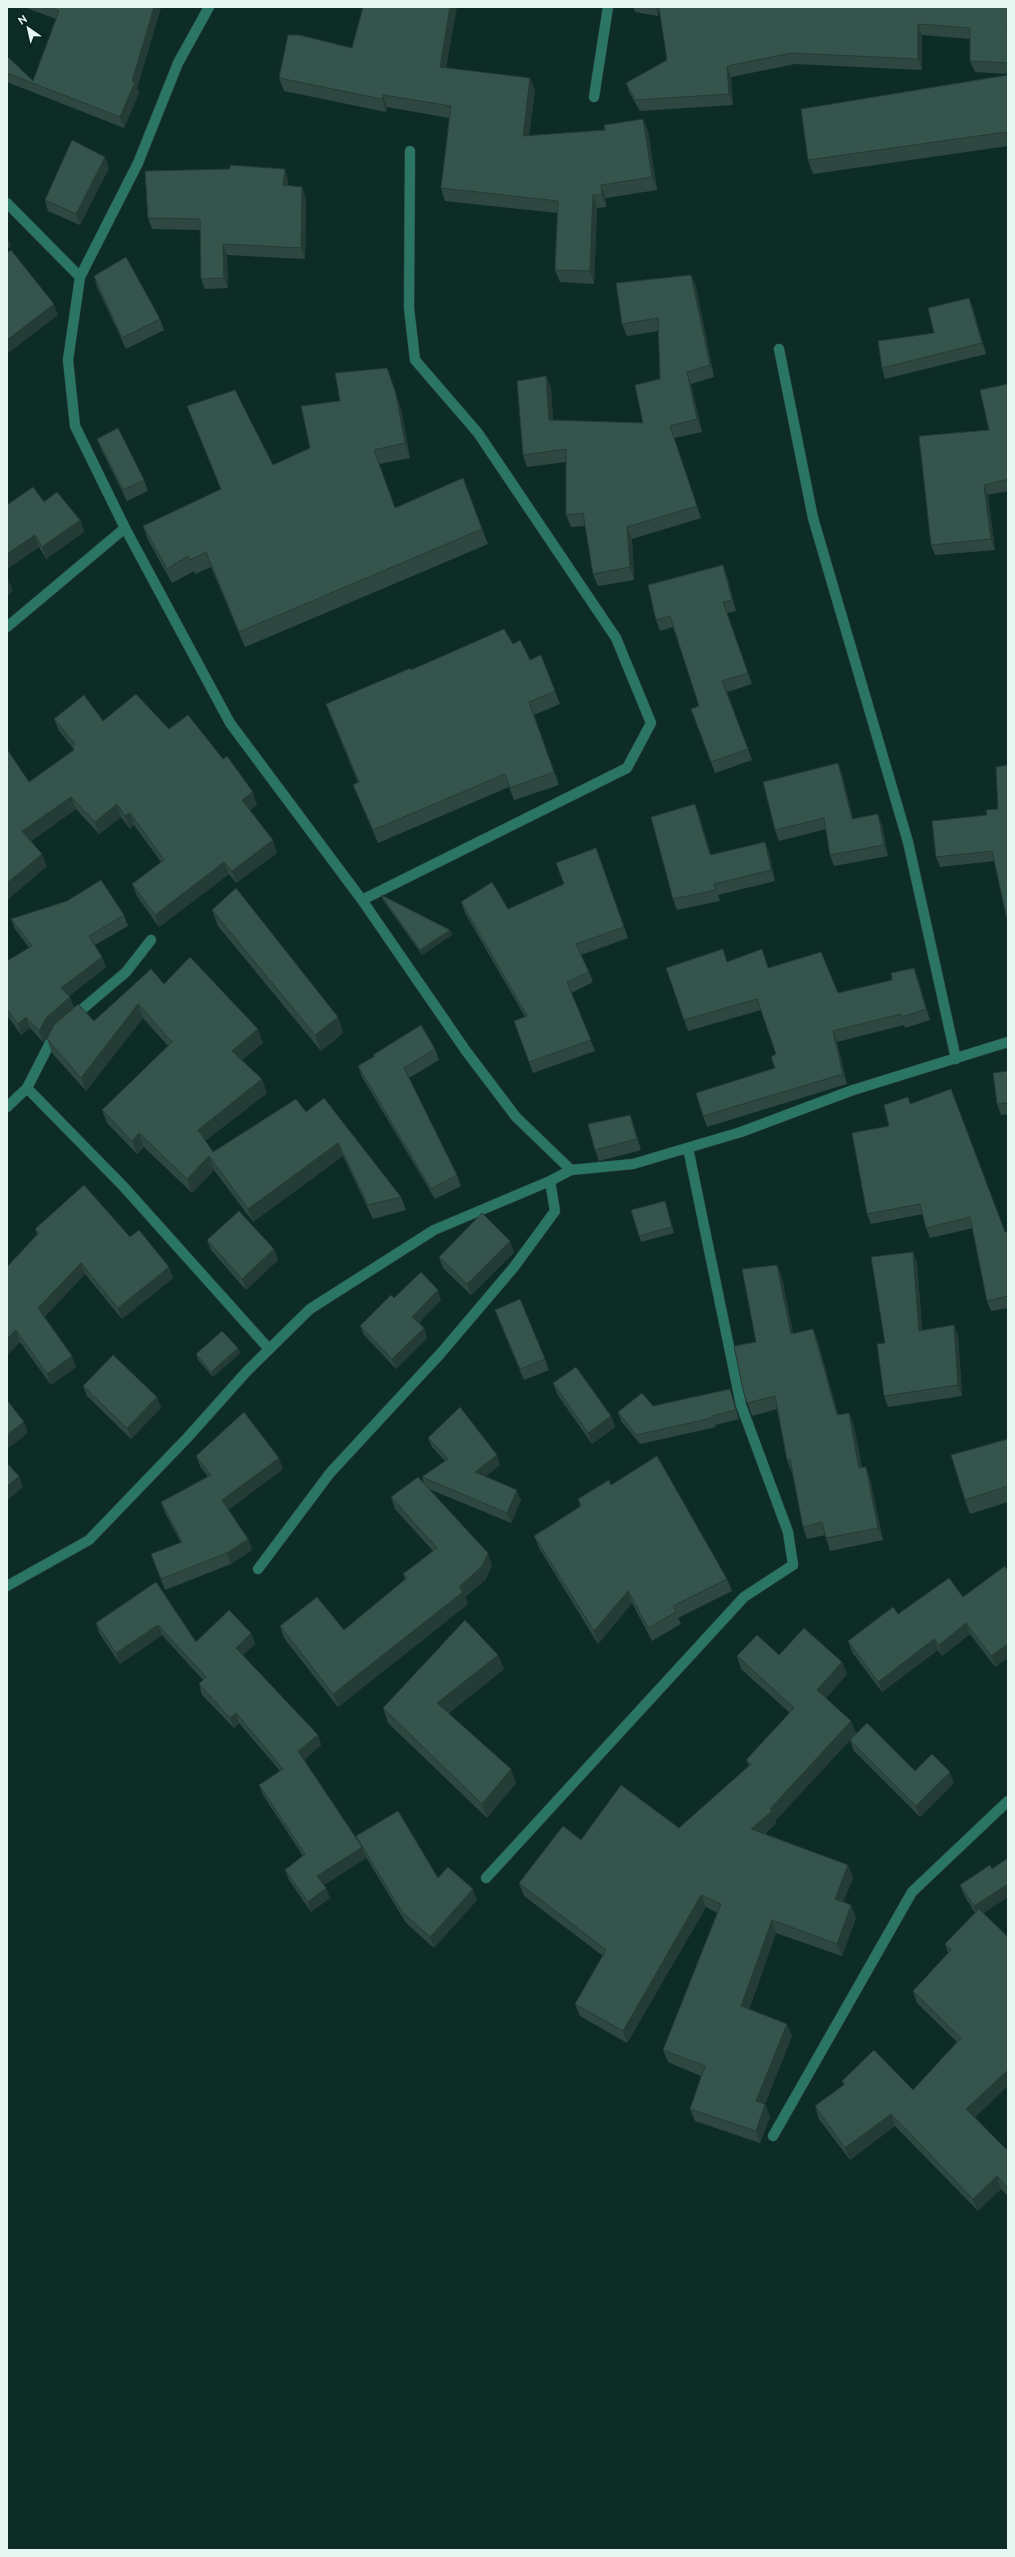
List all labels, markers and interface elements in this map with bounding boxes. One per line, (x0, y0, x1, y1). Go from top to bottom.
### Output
north arrow (8, 8, 48, 48)
text: N (16, 12, 29, 27)

